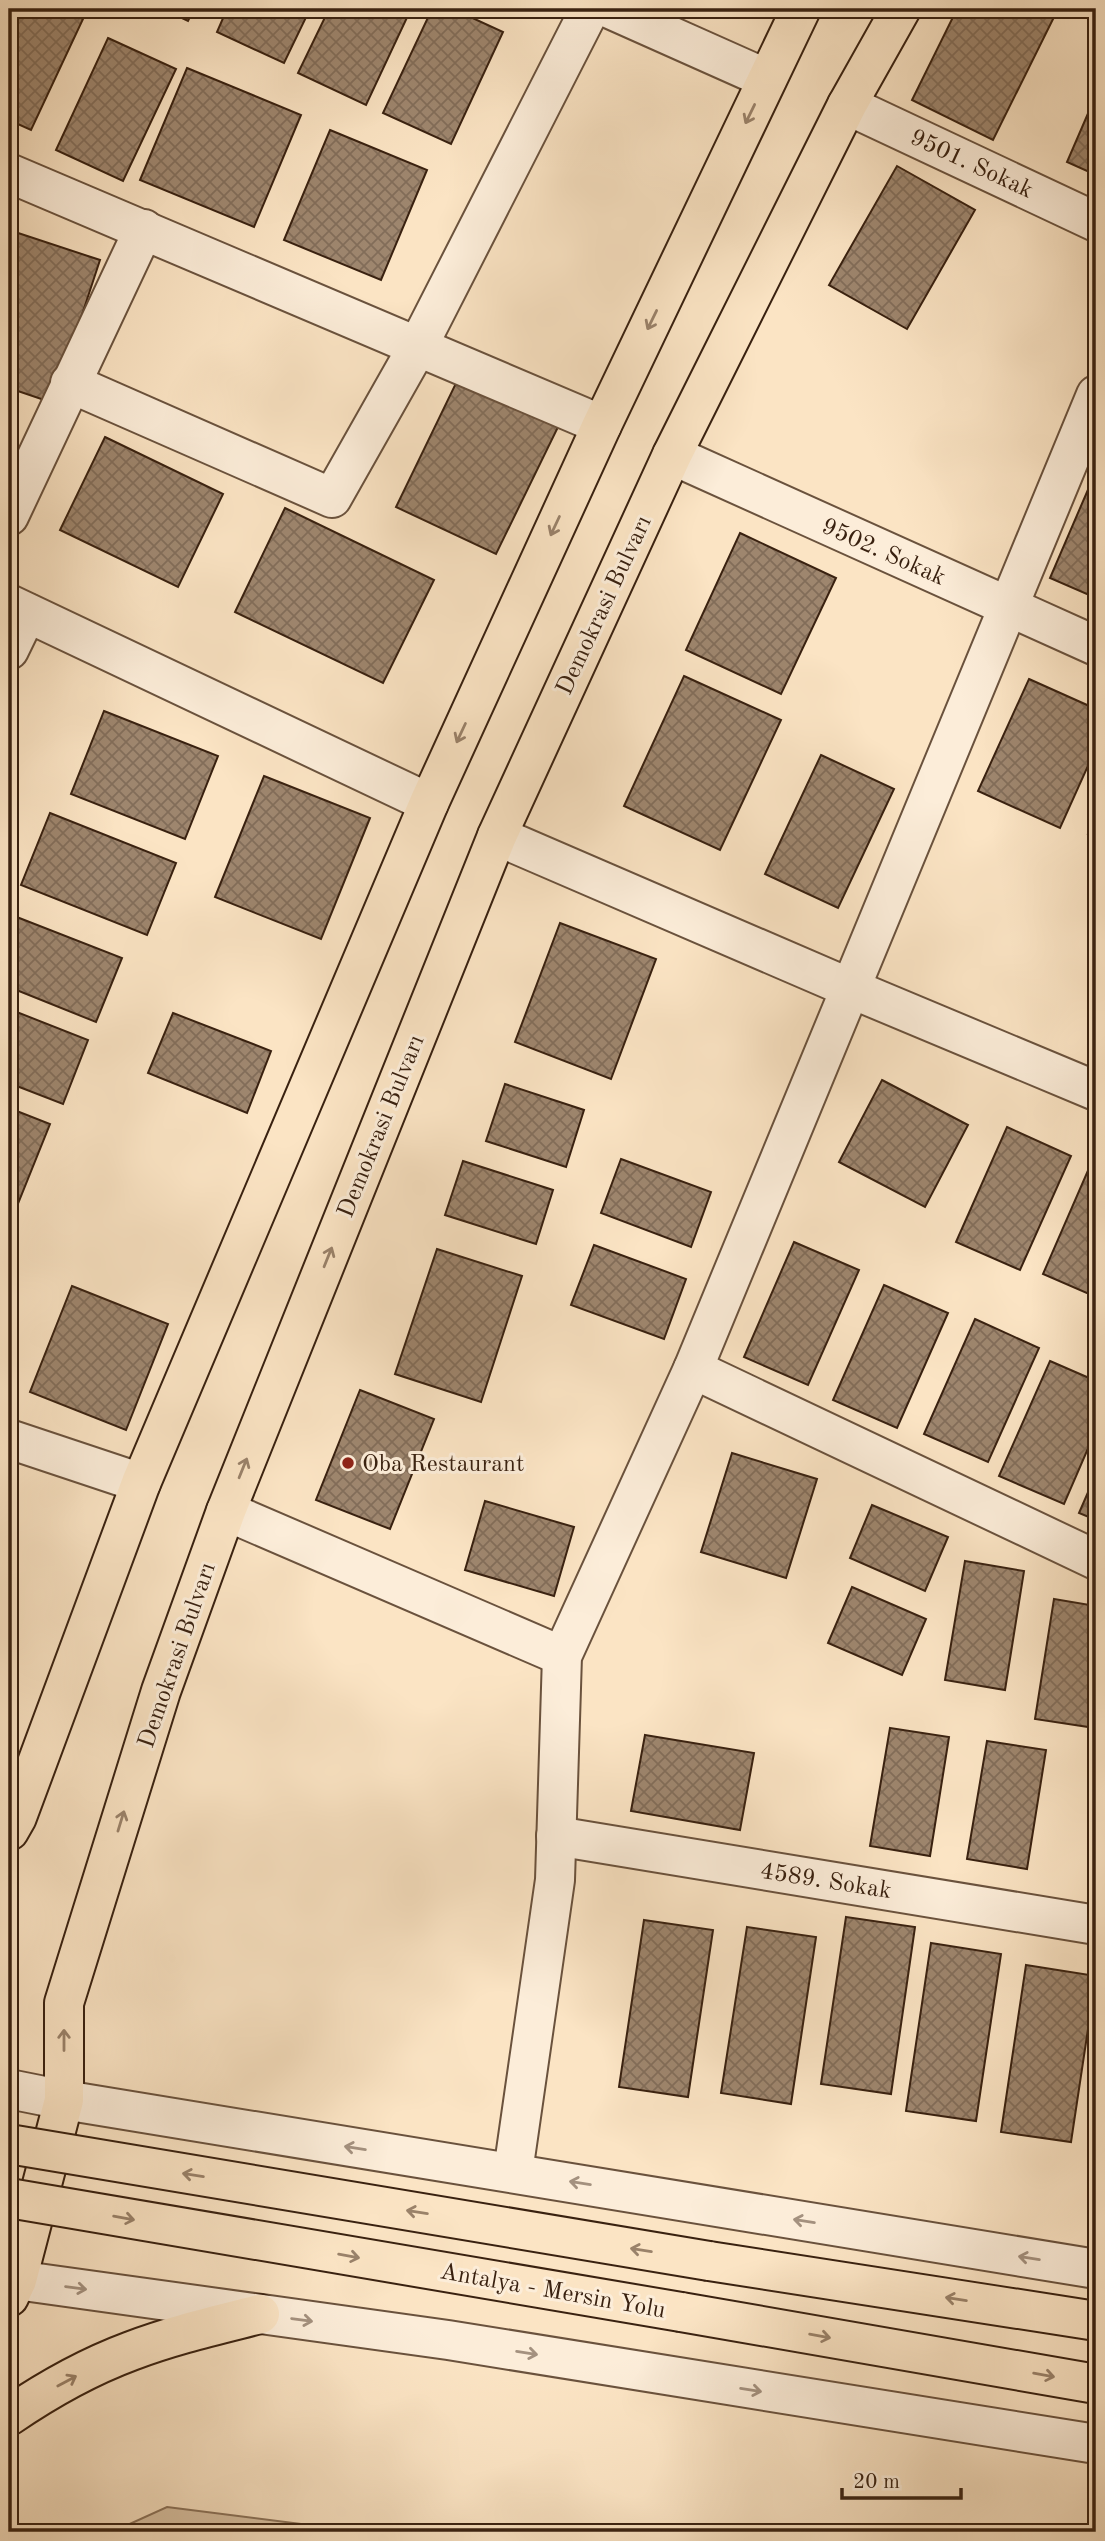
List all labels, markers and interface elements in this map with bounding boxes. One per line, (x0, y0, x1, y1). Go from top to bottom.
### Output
one-way arrow (743, 103, 756, 124)
street label: 9501. Sokak (906, 126, 1036, 204)
one-way arrow (645, 309, 658, 330)
street label: Demokrasi Bulvarı (553, 513, 657, 699)
one-way arrow (548, 515, 562, 536)
street label: 9502. Sokak (818, 515, 949, 591)
one-way arrow (454, 721, 467, 743)
street label: Demokrasi Bulvarı (334, 1032, 429, 1221)
one-way arrow (323, 1246, 336, 1268)
place label: Oba Restaurant (362, 1453, 524, 1477)
marker: Oba Restaurant (340, 1455, 356, 1471)
one-way arrow (238, 1457, 251, 1479)
street label: Demokrasi Bulvarı (135, 1560, 221, 1752)
one-way arrow (115, 1811, 128, 1833)
street label: 4589. Sokak (758, 1860, 893, 1904)
one-way arrow (57, 2029, 71, 2052)
one-way arrow (344, 2141, 367, 2154)
one-way arrow (182, 2168, 205, 2181)
one-way arrow (569, 2176, 592, 2189)
one-way arrow (406, 2205, 429, 2218)
one-way arrow (112, 2212, 135, 2225)
one-way arrow (794, 2214, 816, 2227)
one-way arrow (630, 2243, 653, 2256)
one-way arrow (337, 2250, 360, 2263)
one-way arrow (1018, 2251, 1041, 2264)
street label: Antalya - Mersin Yolu (438, 2260, 668, 2324)
one-way arrow (64, 2282, 87, 2295)
one-way arrow (945, 2293, 968, 2306)
one-way arrow (290, 2313, 313, 2326)
one-way arrow (808, 2330, 831, 2343)
one-way arrow (515, 2347, 538, 2360)
one-way arrow (1032, 2369, 1055, 2382)
one-way arrow (56, 2373, 77, 2387)
one-way arrow (739, 2384, 762, 2397)
scale bar (842, 2457, 962, 2501)
text: 20 m (853, 2472, 900, 2493)

